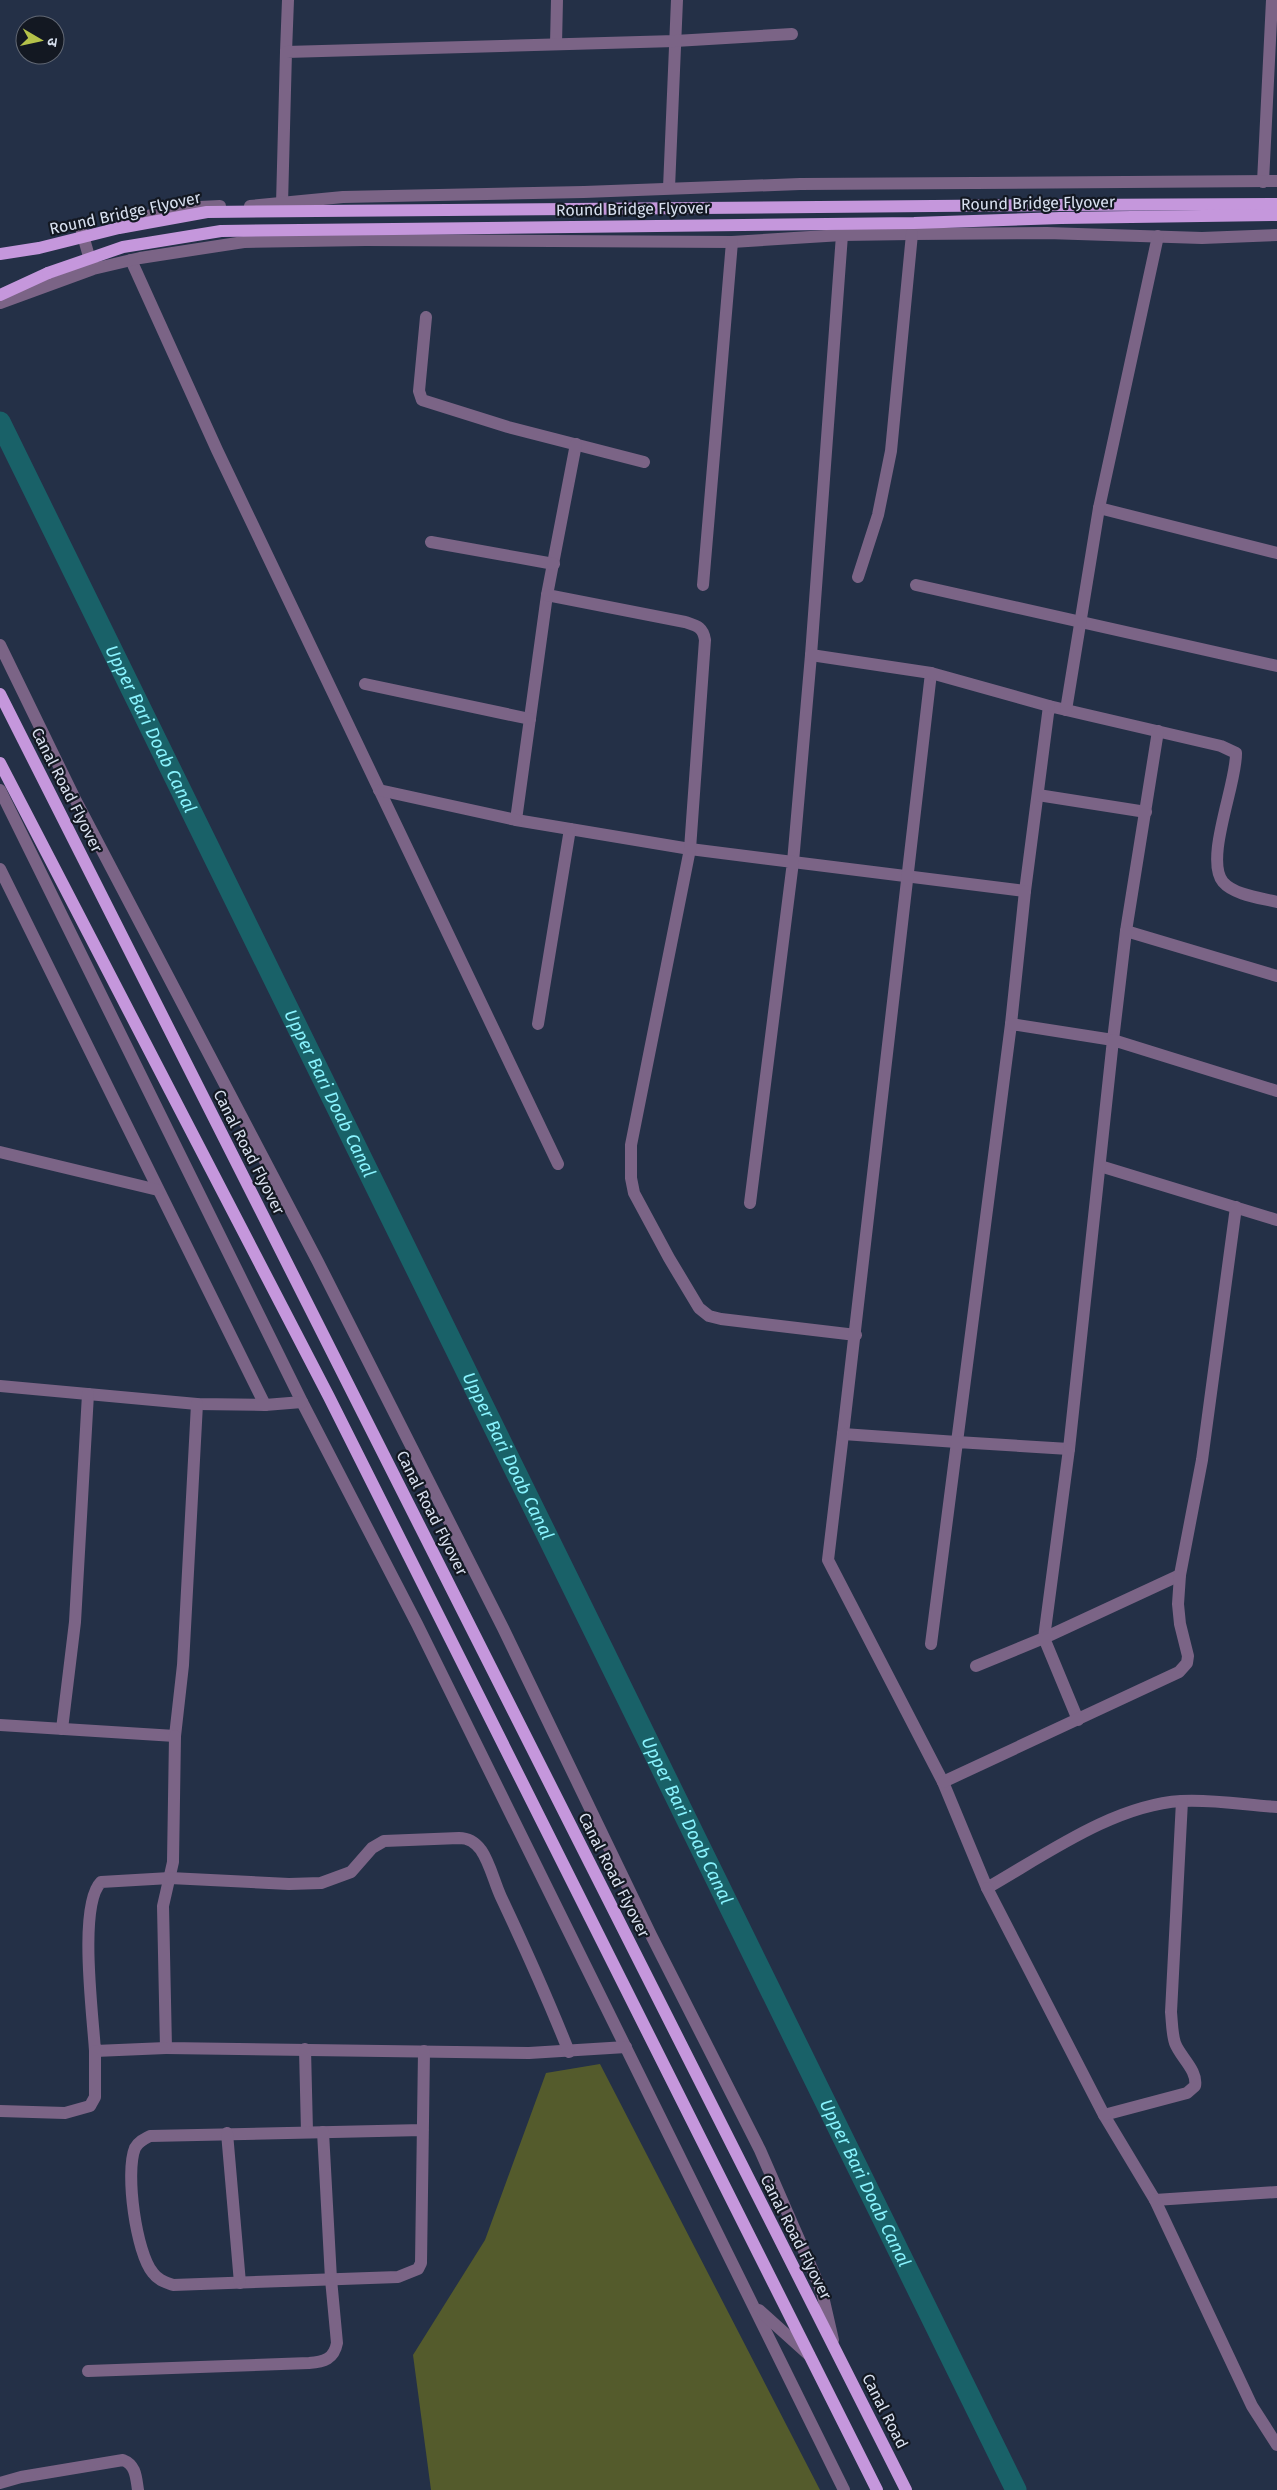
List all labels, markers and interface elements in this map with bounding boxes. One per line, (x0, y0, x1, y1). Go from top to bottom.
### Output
north arrow (15, 15, 65, 65)
text: उ (43, 37, 61, 48)
street label: Round Bridge Flyover (48, 187, 203, 238)
street label: Round Bridge Flyover (961, 192, 1116, 214)
street label: Round Bridge Flyover (556, 198, 711, 220)
water label: Upper Bari Doab Canal (100, 641, 201, 816)
street label: Canal Road Flyover (27, 724, 107, 856)
water label: Upper Bari Doab Canal (279, 1006, 380, 1181)
street label: Canal Road Flyover (209, 1086, 289, 1218)
water label: Upper Bari Doab Canal (457, 1368, 558, 1543)
street label: Canal Road Flyover (392, 1447, 472, 1579)
water label: Upper Bari Doab Canal (637, 1733, 738, 1908)
street label: Canal Road Flyover (574, 1809, 654, 1941)
water label: Upper Bari Doab Canal (815, 2095, 916, 2270)
street label: Canal Road Flyover (756, 2171, 836, 2303)
street label: Canal Road (858, 2370, 912, 2452)

